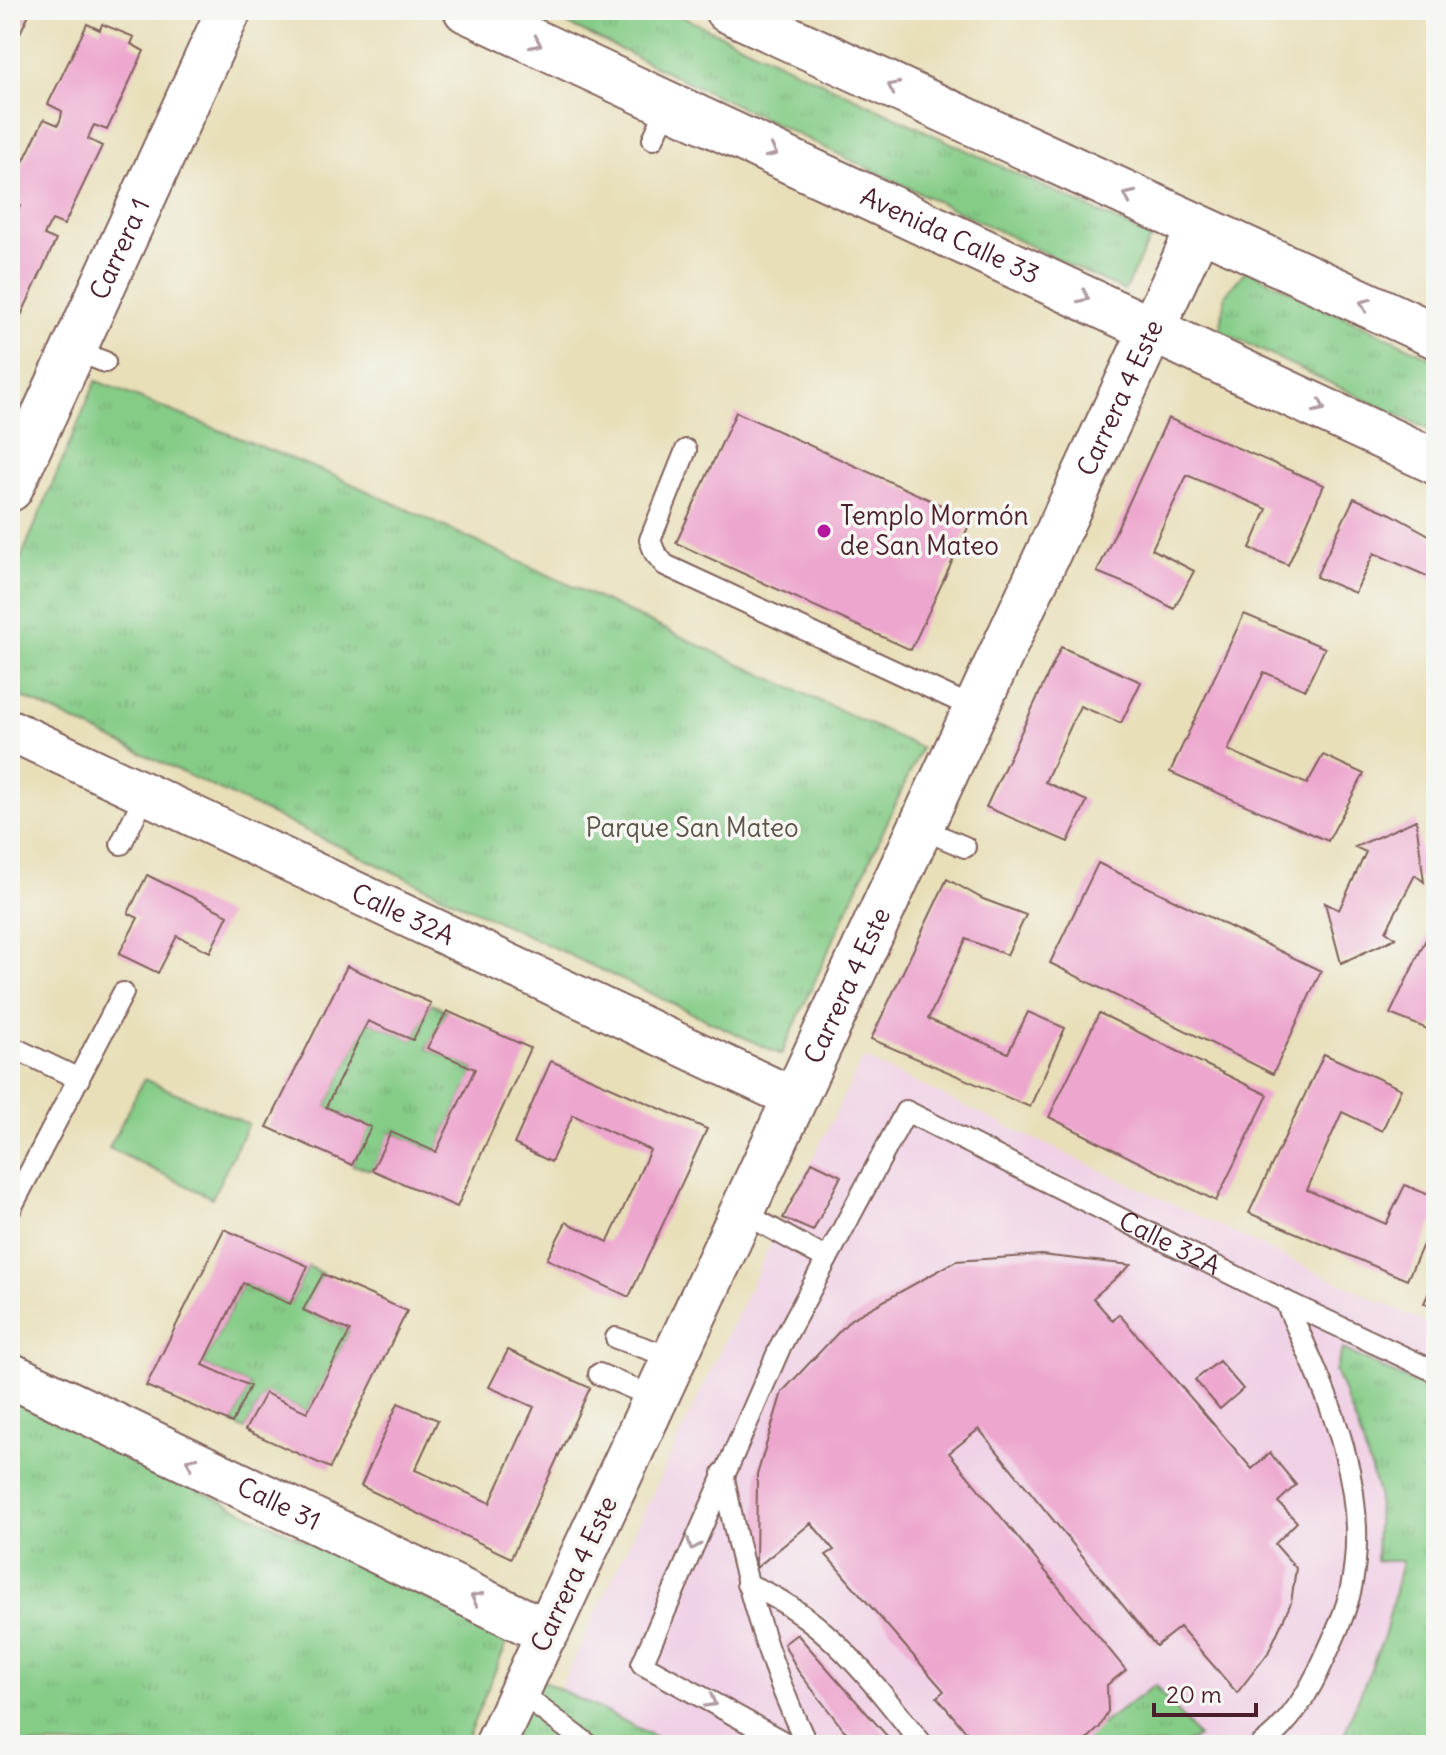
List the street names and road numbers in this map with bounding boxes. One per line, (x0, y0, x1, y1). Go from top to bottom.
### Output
street label: Avenida Calle 33 (856, 179, 1045, 291)
street label: Carrera 1 (82, 193, 157, 305)
street label: Carrera 4 Este (1069, 314, 1170, 481)
street label: Calle 32A (347, 876, 460, 952)
street label: Carrera 4 Este (796, 902, 897, 1069)
street label: Calle 32A (1114, 1203, 1226, 1282)
street label: Calle 31 (232, 1469, 326, 1537)
street label: Carrera 4 Este (523, 1491, 624, 1657)

